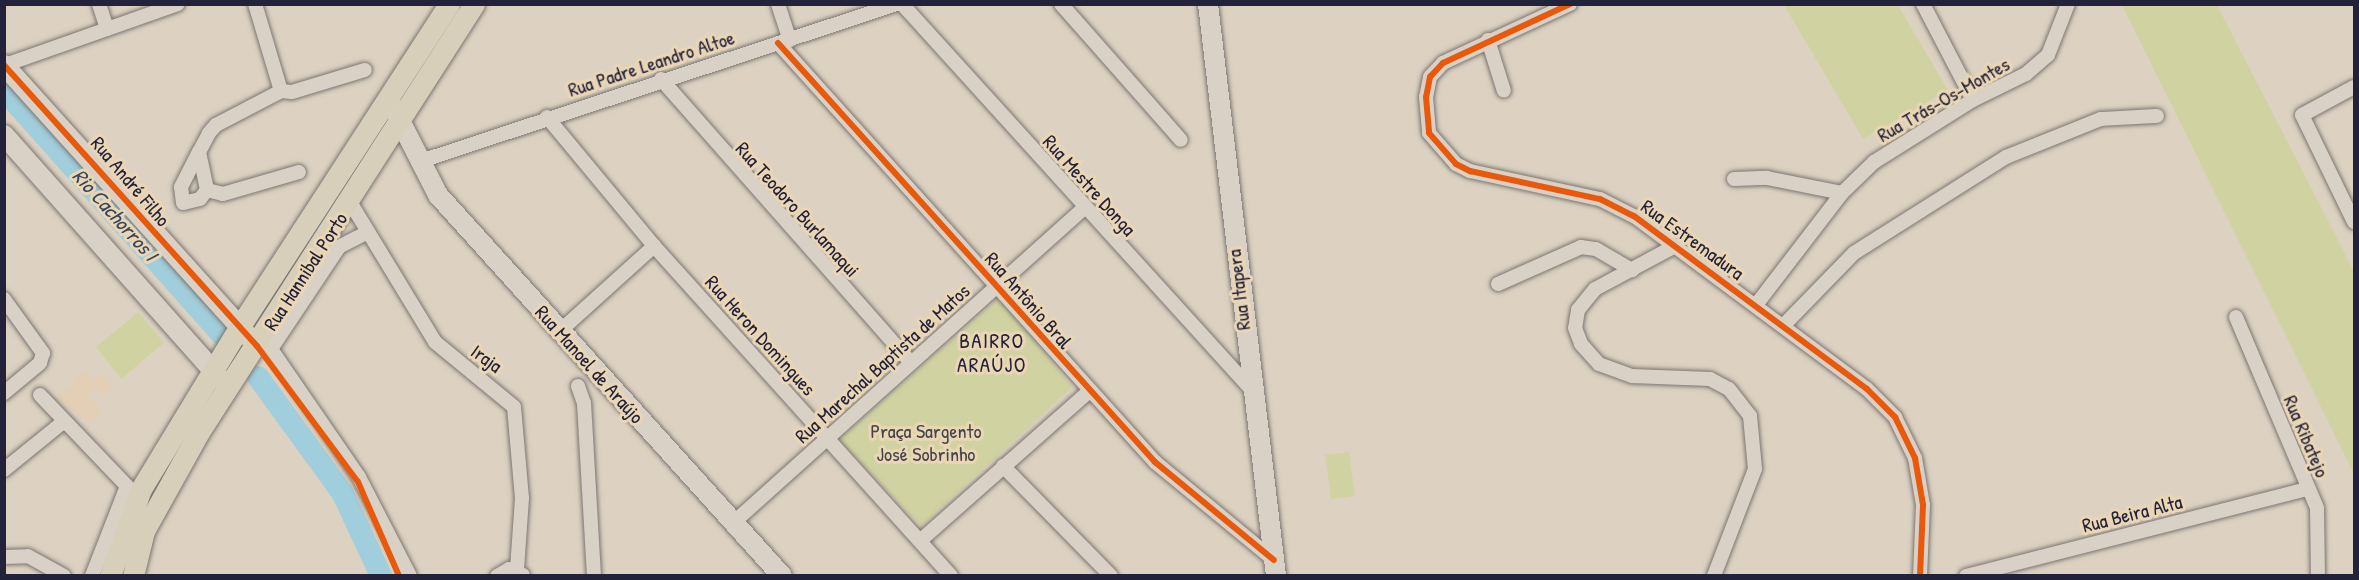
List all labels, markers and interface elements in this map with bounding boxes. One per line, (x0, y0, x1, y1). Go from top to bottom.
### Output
street label: Rua Padre Leandro Altoe (565, 25, 737, 101)
street label: Rua Trás-Os-Montes (1873, 51, 2013, 147)
street label: Rua Mestre Donga (1038, 130, 1142, 240)
street label: Rua André Filho (86, 131, 176, 231)
street label: Rua Teodoro Burlamaqui (731, 137, 865, 281)
water label: Rio Cachorros I (67, 164, 163, 266)
street label: Rua Estremadura (1637, 194, 1749, 284)
street label: Rua Hannibal Porto (258, 208, 352, 334)
street label: Rua Antônio Bral (980, 247, 1078, 353)
street label: Rua Itapera (1221, 248, 1255, 332)
street label: Rua Heron Domingues (701, 270, 821, 400)
street label: Rua Marechal Baptista de Matos (790, 278, 974, 448)
street label: Rua Manoel de Araújo (531, 300, 649, 428)
district label: BAIRRO ARAÚJO (957, 328, 1027, 378)
street label: Iraja (467, 339, 507, 377)
street label: Rua Ribatejo (2279, 391, 2335, 481)
park label: Praça Sargento José Sobrinho (871, 418, 981, 465)
street label: Rua Beira Alta (2080, 489, 2184, 537)

